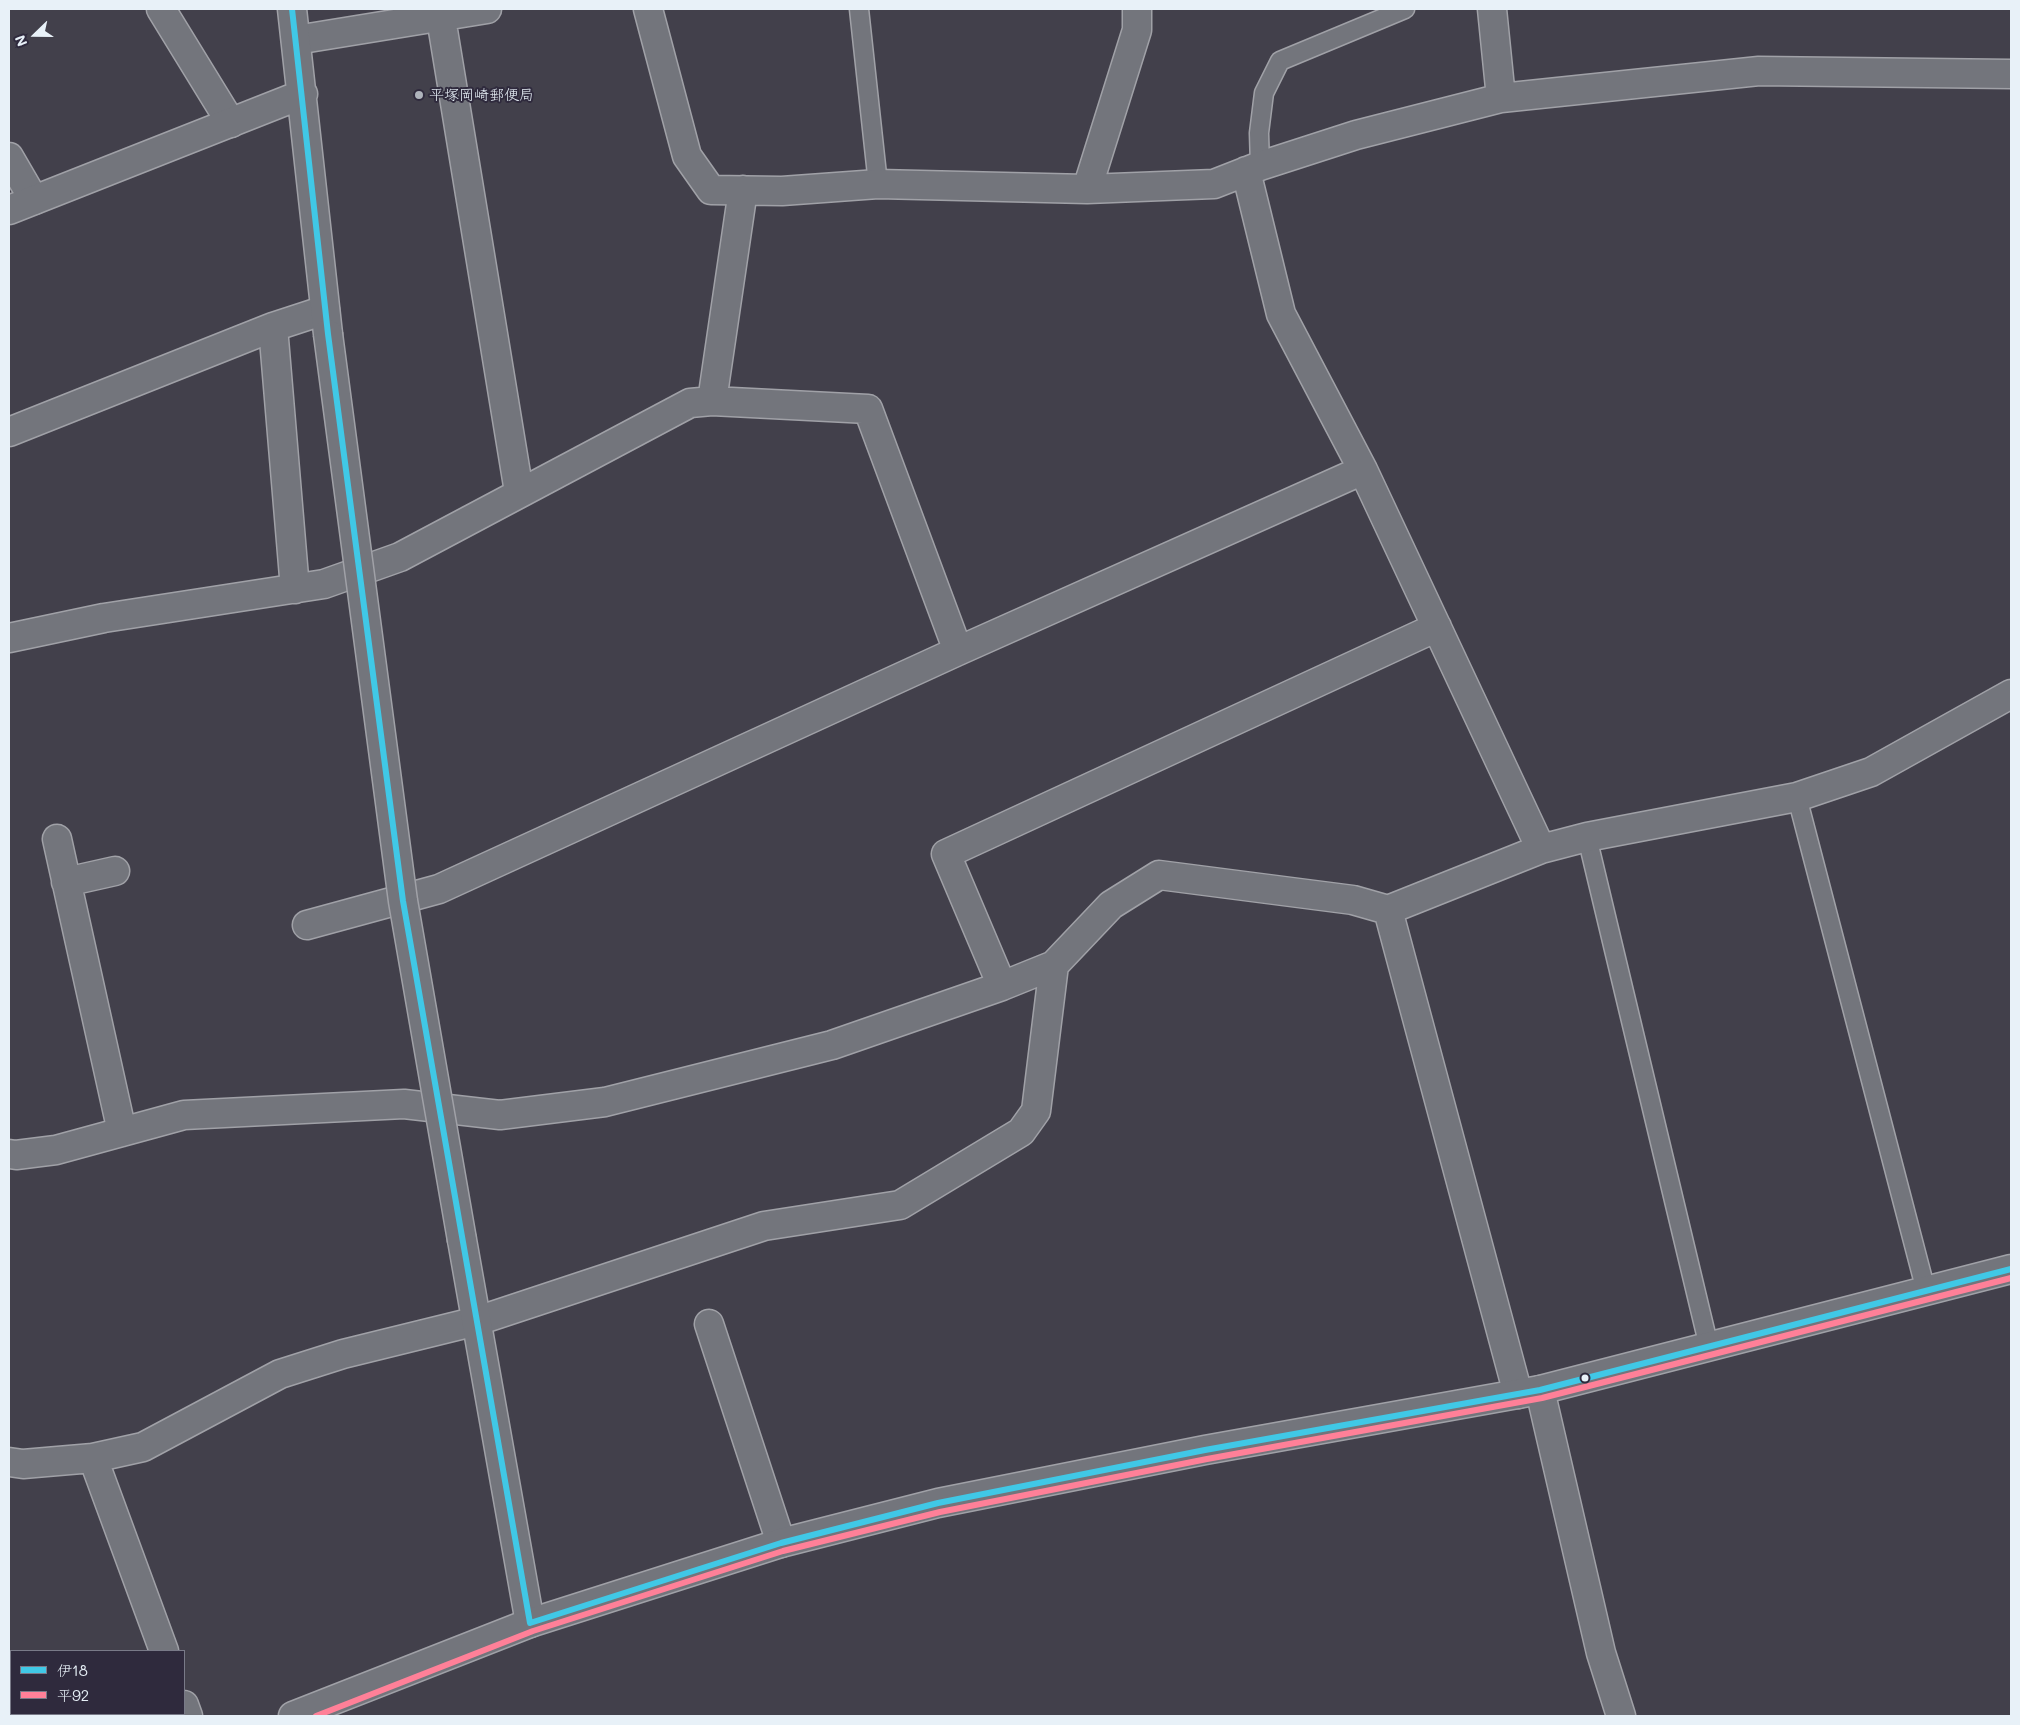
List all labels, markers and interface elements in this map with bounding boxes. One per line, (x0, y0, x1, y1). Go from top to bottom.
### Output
north arrow (10, 10, 60, 60)
text: N (10, 32, 31, 49)
place label: 平塚岡崎郵便局 (429, 86, 534, 104)
marker: 平塚岡崎郵便局 (413, 89, 425, 101)
unlabelled marker (1580, 1373, 1590, 1383)
legend (10, 1650, 185, 1715)
text: 伊18 (57, 1660, 88, 1680)
text: 平92 (57, 1685, 89, 1705)

